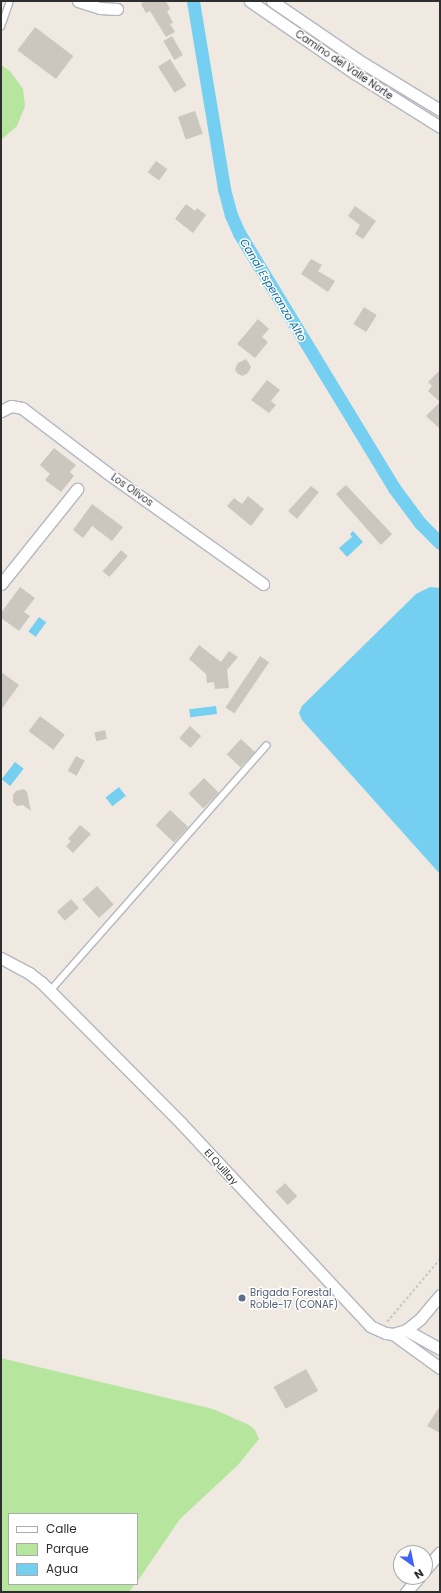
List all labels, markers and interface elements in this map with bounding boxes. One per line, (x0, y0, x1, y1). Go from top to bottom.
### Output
street label: Camino del Valle Norte (293, 28, 395, 102)
water label: Canal Esperanza Alto (237, 236, 309, 344)
street label: Los Olivos (109, 471, 155, 509)
street label: El Quillay (202, 1147, 240, 1187)
place label: Brigada Forestal Roble-17 (CONAF) (250, 1286, 338, 1310)
marker: Brigada Forestal Roble-17 (CONAF) (237, 1293, 247, 1303)
legend (8, 1513, 138, 1585)
text: Calle (46, 1520, 77, 1537)
text: Parque (46, 1540, 89, 1557)
north arrow (393, 1545, 433, 1585)
text: Agua (46, 1560, 78, 1577)
text: N (411, 1565, 427, 1583)

